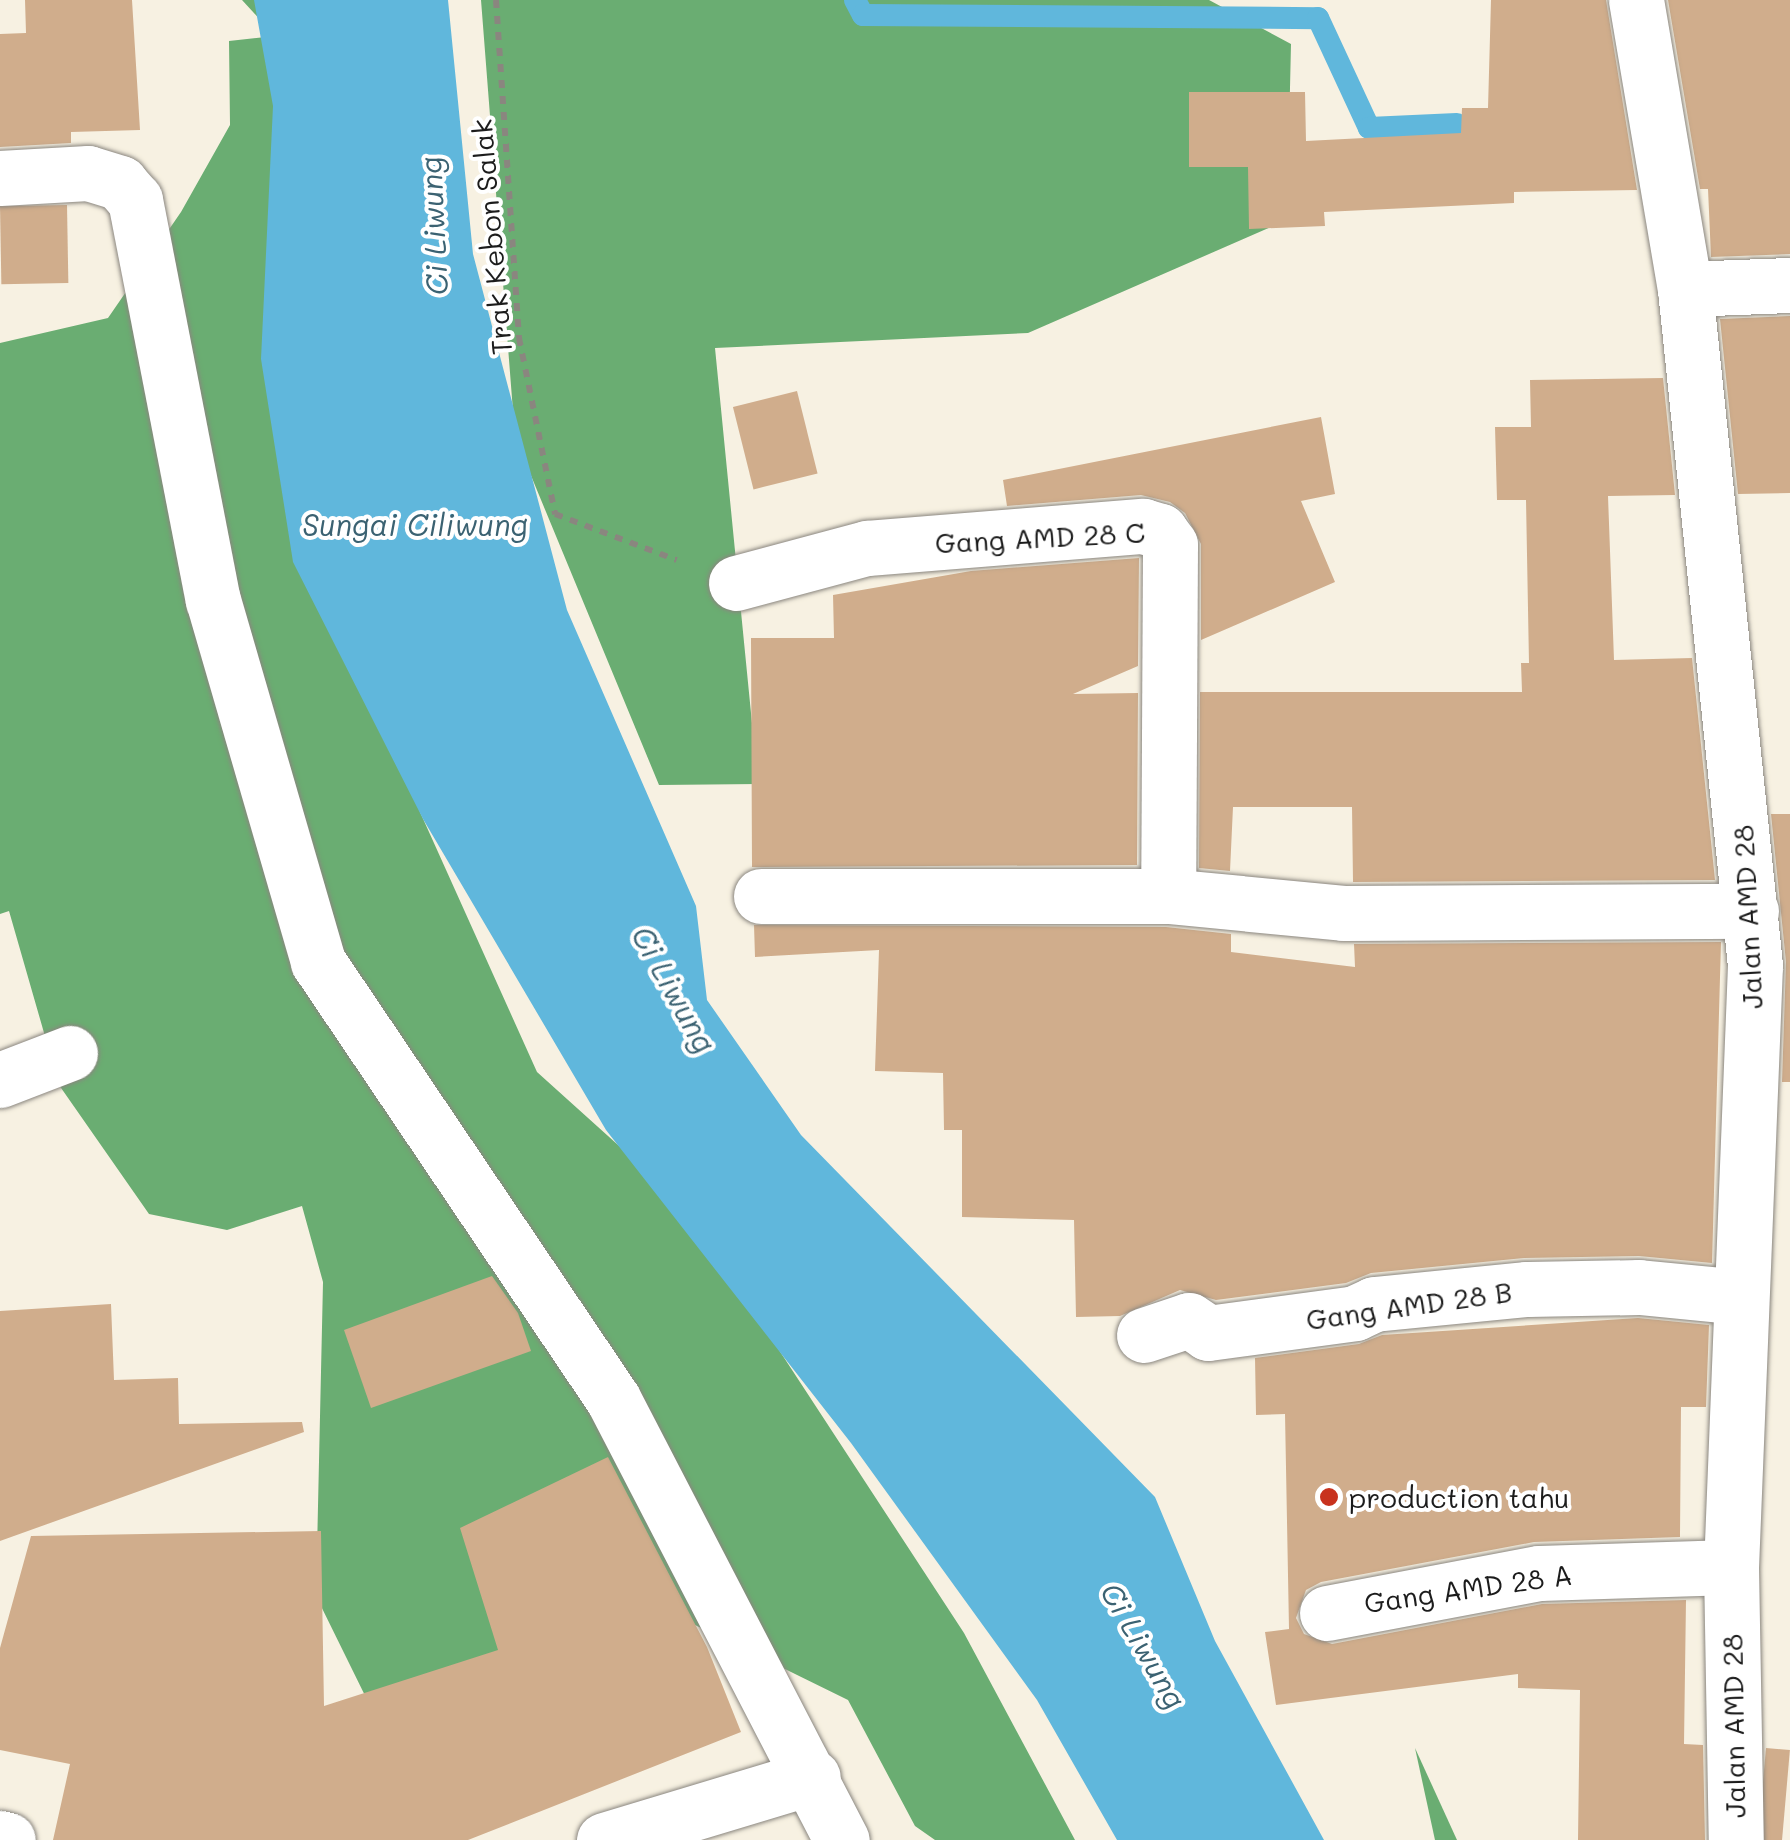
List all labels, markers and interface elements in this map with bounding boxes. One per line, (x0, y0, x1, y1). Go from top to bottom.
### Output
street label: Trak Kebon Salak (464, 118, 518, 356)
water label: Ci Liwung (411, 156, 455, 296)
water label: Sungai Ciliwung (302, 506, 528, 542)
street label: Gang AMD 28 C (934, 515, 1146, 559)
street label: Jalan AMD 28 (1725, 824, 1769, 1010)
water label: Ci Liwung (625, 920, 723, 1058)
street label: Gang AMD 28 B (1304, 1274, 1514, 1336)
place label: production tahu (1349, 1480, 1569, 1514)
marker: production tahu (1318, 1486, 1340, 1508)
street label: Gang AMD 28 A (1362, 1557, 1574, 1619)
water label: Ci Liwung (1094, 1576, 1194, 1714)
street label: Jalan AMD 28 (1715, 1634, 1751, 1818)

